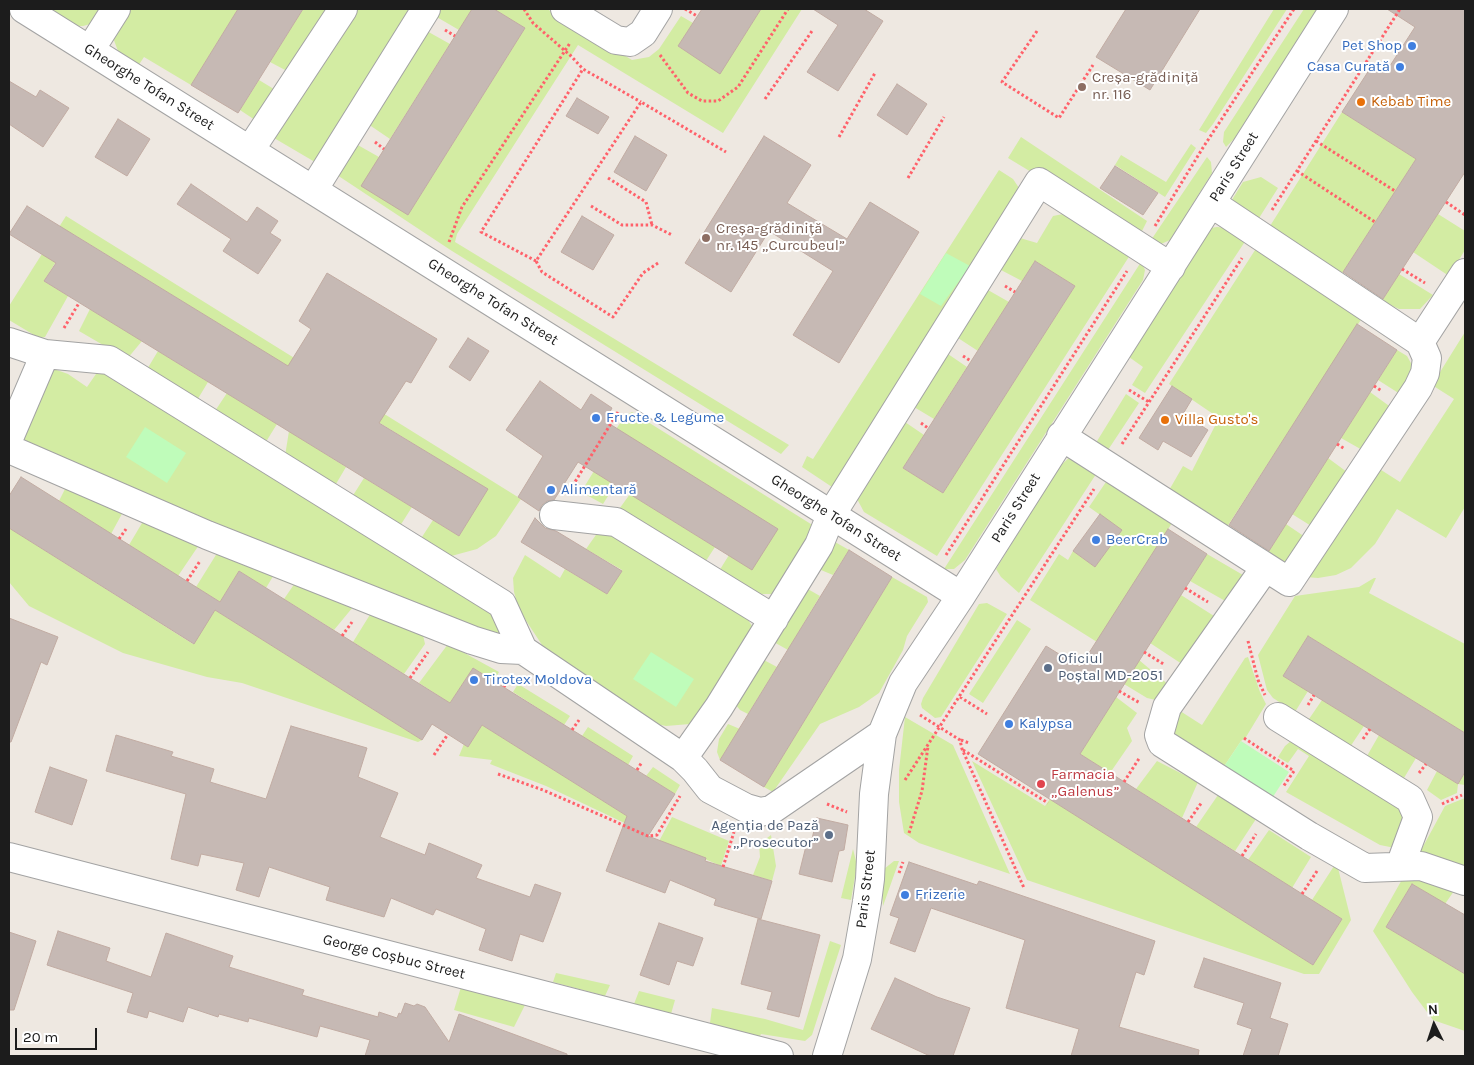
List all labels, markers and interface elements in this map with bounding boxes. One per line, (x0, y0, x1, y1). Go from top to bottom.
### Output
place label: Pet Shop (1342, 37, 1402, 55)
street label: Gheorghe Tofan Street (81, 40, 217, 134)
marker: Pet Shop (1406, 40, 1418, 52)
place label: Casa Curată (1307, 58, 1390, 76)
marker: Casa Curată (1394, 61, 1406, 73)
place label: Creșa-grădiniță nr. 116 (1092, 69, 1199, 104)
marker: Creșa-grădiniță nr. 116 (1076, 81, 1088, 93)
place label: Kebab Time (1371, 93, 1451, 111)
marker: Kebab Time (1355, 96, 1367, 108)
street label: Paris Street (1205, 129, 1263, 205)
place label: Creșa-grădiniță nr. 145 „Curcubeul” (716, 220, 845, 255)
marker: Creșa-grădiniță nr. 145 „Curcubeul” (700, 232, 712, 244)
street label: Gheorghe Tofan Street (425, 255, 561, 349)
place label: Fructe & Legume (606, 409, 724, 427)
place label: Villa Gusto's (1175, 411, 1259, 429)
marker: Fructe & Legume (590, 412, 602, 424)
marker: Villa Gusto's (1159, 414, 1171, 426)
street label: Paris Street (987, 470, 1045, 546)
street label: Gheorghe Tofan Street (768, 471, 904, 565)
place label: Alimentară (561, 481, 637, 499)
marker: Alimentară (545, 484, 557, 496)
place label: BeerCrab (1106, 531, 1168, 549)
marker: BeerCrab (1090, 534, 1102, 546)
place label: Oficiul Poștal MD-2051 (1058, 650, 1163, 685)
marker: Oficiul Poștal MD-2051 (1042, 662, 1054, 674)
place label: Tirotex Moldova (484, 671, 592, 689)
marker: Tirotex Moldova (468, 674, 480, 686)
place label: Kalypsa (1019, 715, 1072, 733)
marker: Kalypsa (1003, 718, 1015, 730)
place label: Farmacia „Galenus” (1051, 766, 1119, 801)
marker: Farmacia „Galenus” (1035, 778, 1047, 790)
place label: Agenția de Pază „Prosecutor” (711, 817, 819, 852)
marker: Agenția de Pază „Prosecutor” (823, 829, 835, 841)
street label: Paris Street (852, 849, 880, 929)
place label: Frizerie (915, 886, 965, 904)
marker: Frizerie (899, 889, 911, 901)
street label: George Coșbuc Street (321, 931, 467, 983)
north arrow (1409, 1000, 1459, 1050)
text: N (1427, 1001, 1439, 1018)
scale bar (18, 1018, 100, 1050)
text: 20 m (23, 1028, 58, 1046)

